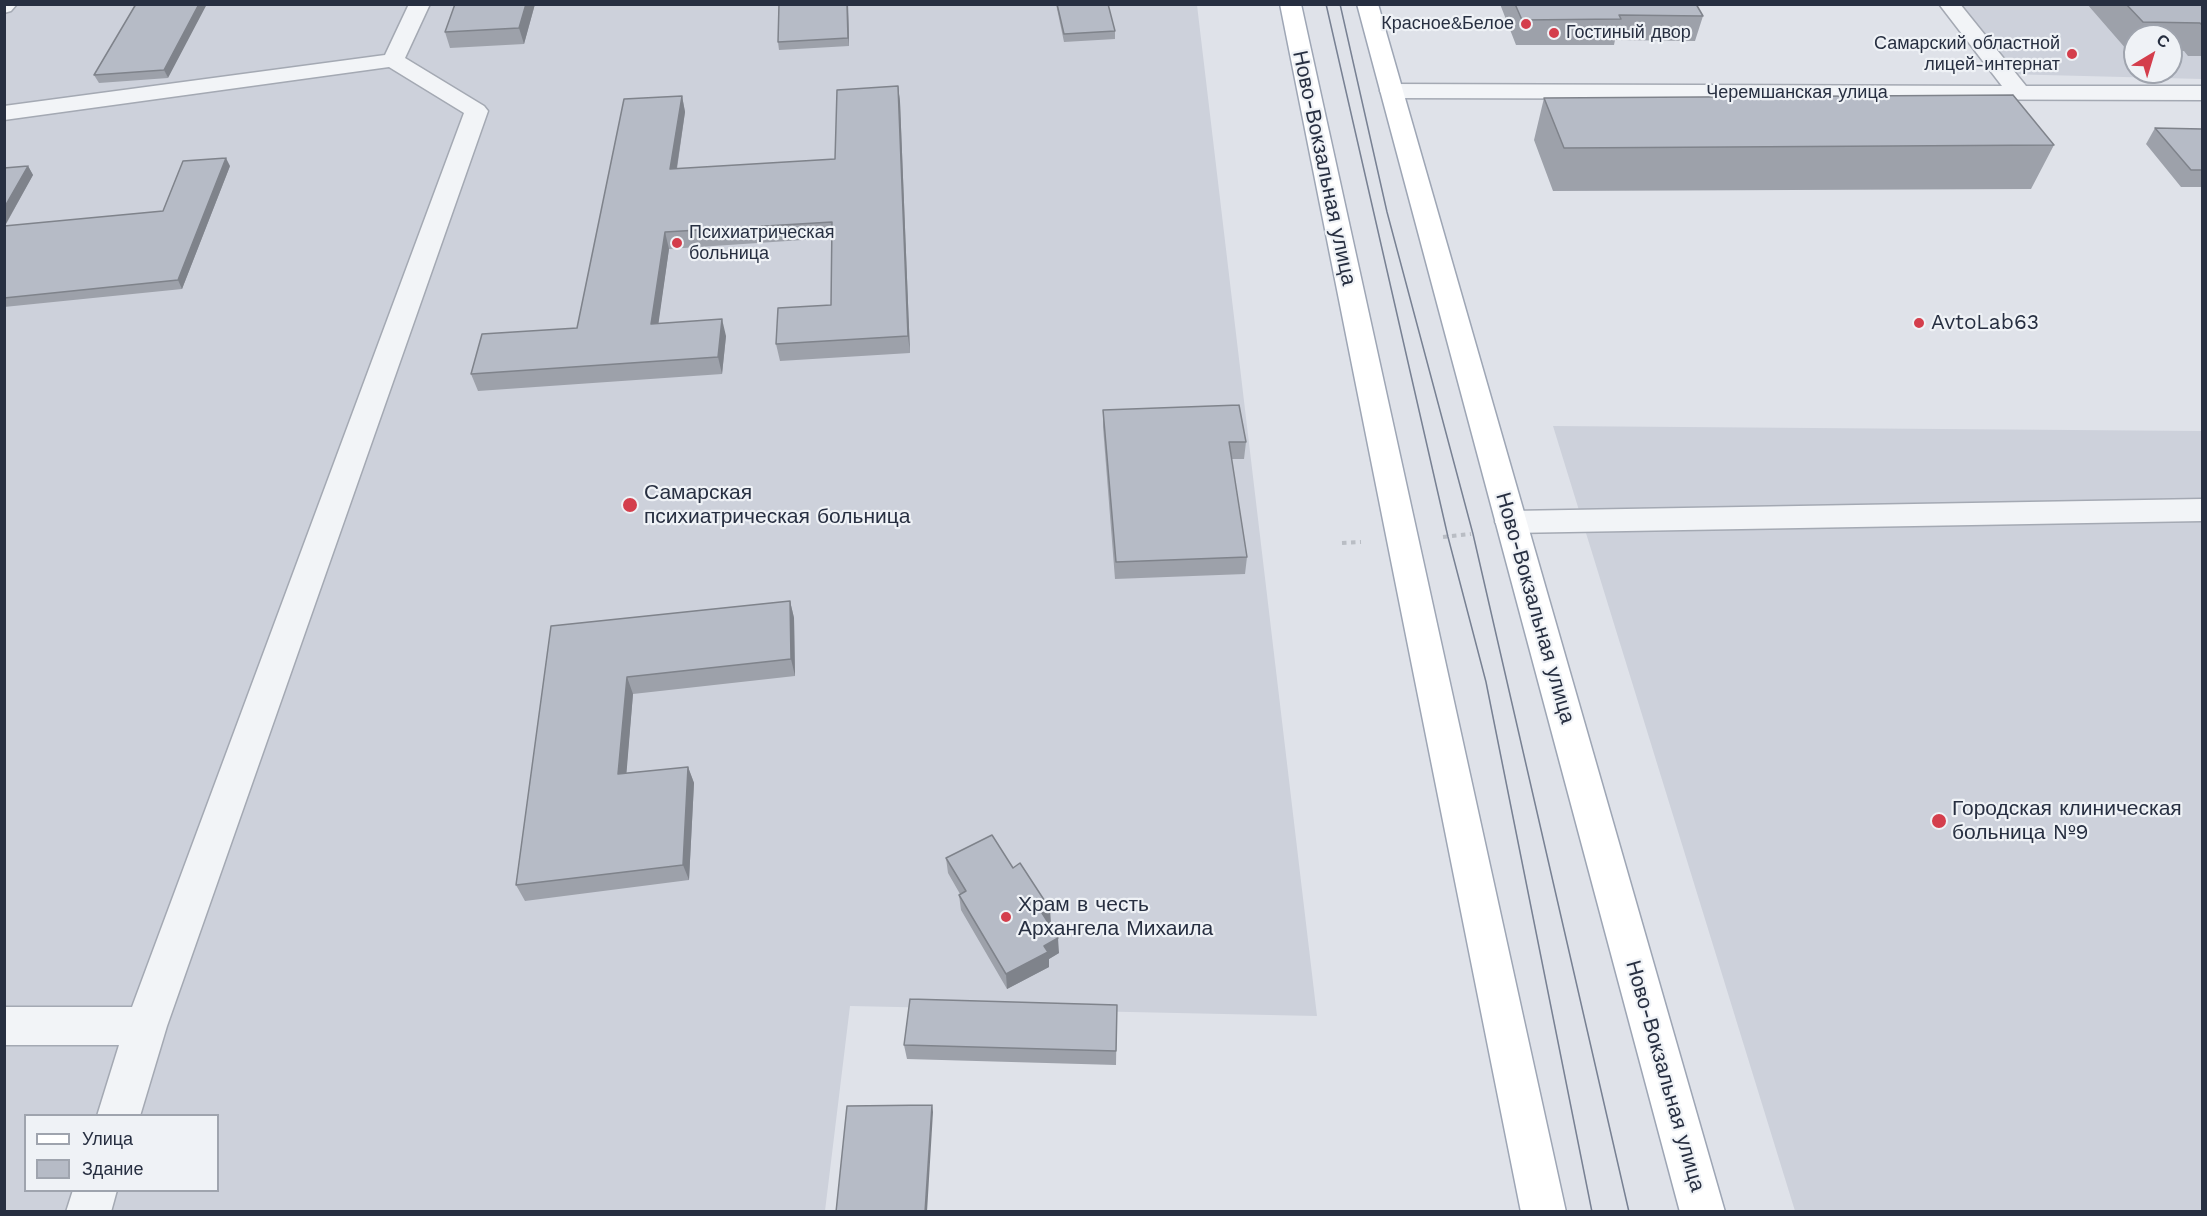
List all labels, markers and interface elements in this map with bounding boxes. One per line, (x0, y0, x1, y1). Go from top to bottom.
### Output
place label: Красное&Белое (1381, 13, 1514, 35)
marker: Красное&Белое (1519, 17, 1533, 31)
place label: Гостиный двор (1566, 22, 1691, 44)
north arrow (2123, 24, 2183, 84)
marker: Гостиный двор (1547, 26, 1561, 40)
text: С (2153, 30, 2174, 52)
place label: Самарский областной лицей-интернат (1874, 33, 2060, 76)
marker: Самарский областной лицей-интернат (2065, 47, 2079, 61)
street label: Ново-Вокзальная улица (1287, 48, 1361, 288)
street label: Черемшанская улица (1706, 82, 1888, 104)
place label: Психиатрическая больница (689, 222, 834, 264)
marker: Психиатрическая больница (670, 236, 684, 250)
place label: AvtoLab63 (1931, 310, 2039, 336)
marker: AvtoLab63 (1912, 316, 1926, 330)
place label: Самарская психиатрическая больница (644, 480, 911, 530)
street label: Ново-Вокзальная улица (1490, 490, 1580, 726)
marker: Самарская психиатрическая больница (621, 496, 639, 514)
place label: Городская клиническая больница №9 (1952, 796, 2182, 846)
marker: Городская клиническая больница №9 (1930, 812, 1948, 830)
place label: Храм в честь Архангела Михаила (1018, 892, 1213, 942)
marker: Храм в честь Архангела Михаила (999, 910, 1013, 924)
street label: Ново-Вокзальная улица (1620, 958, 1710, 1194)
legend (24, 1114, 219, 1192)
text: Улица (82, 1128, 133, 1149)
text: Здание (82, 1158, 143, 1179)

